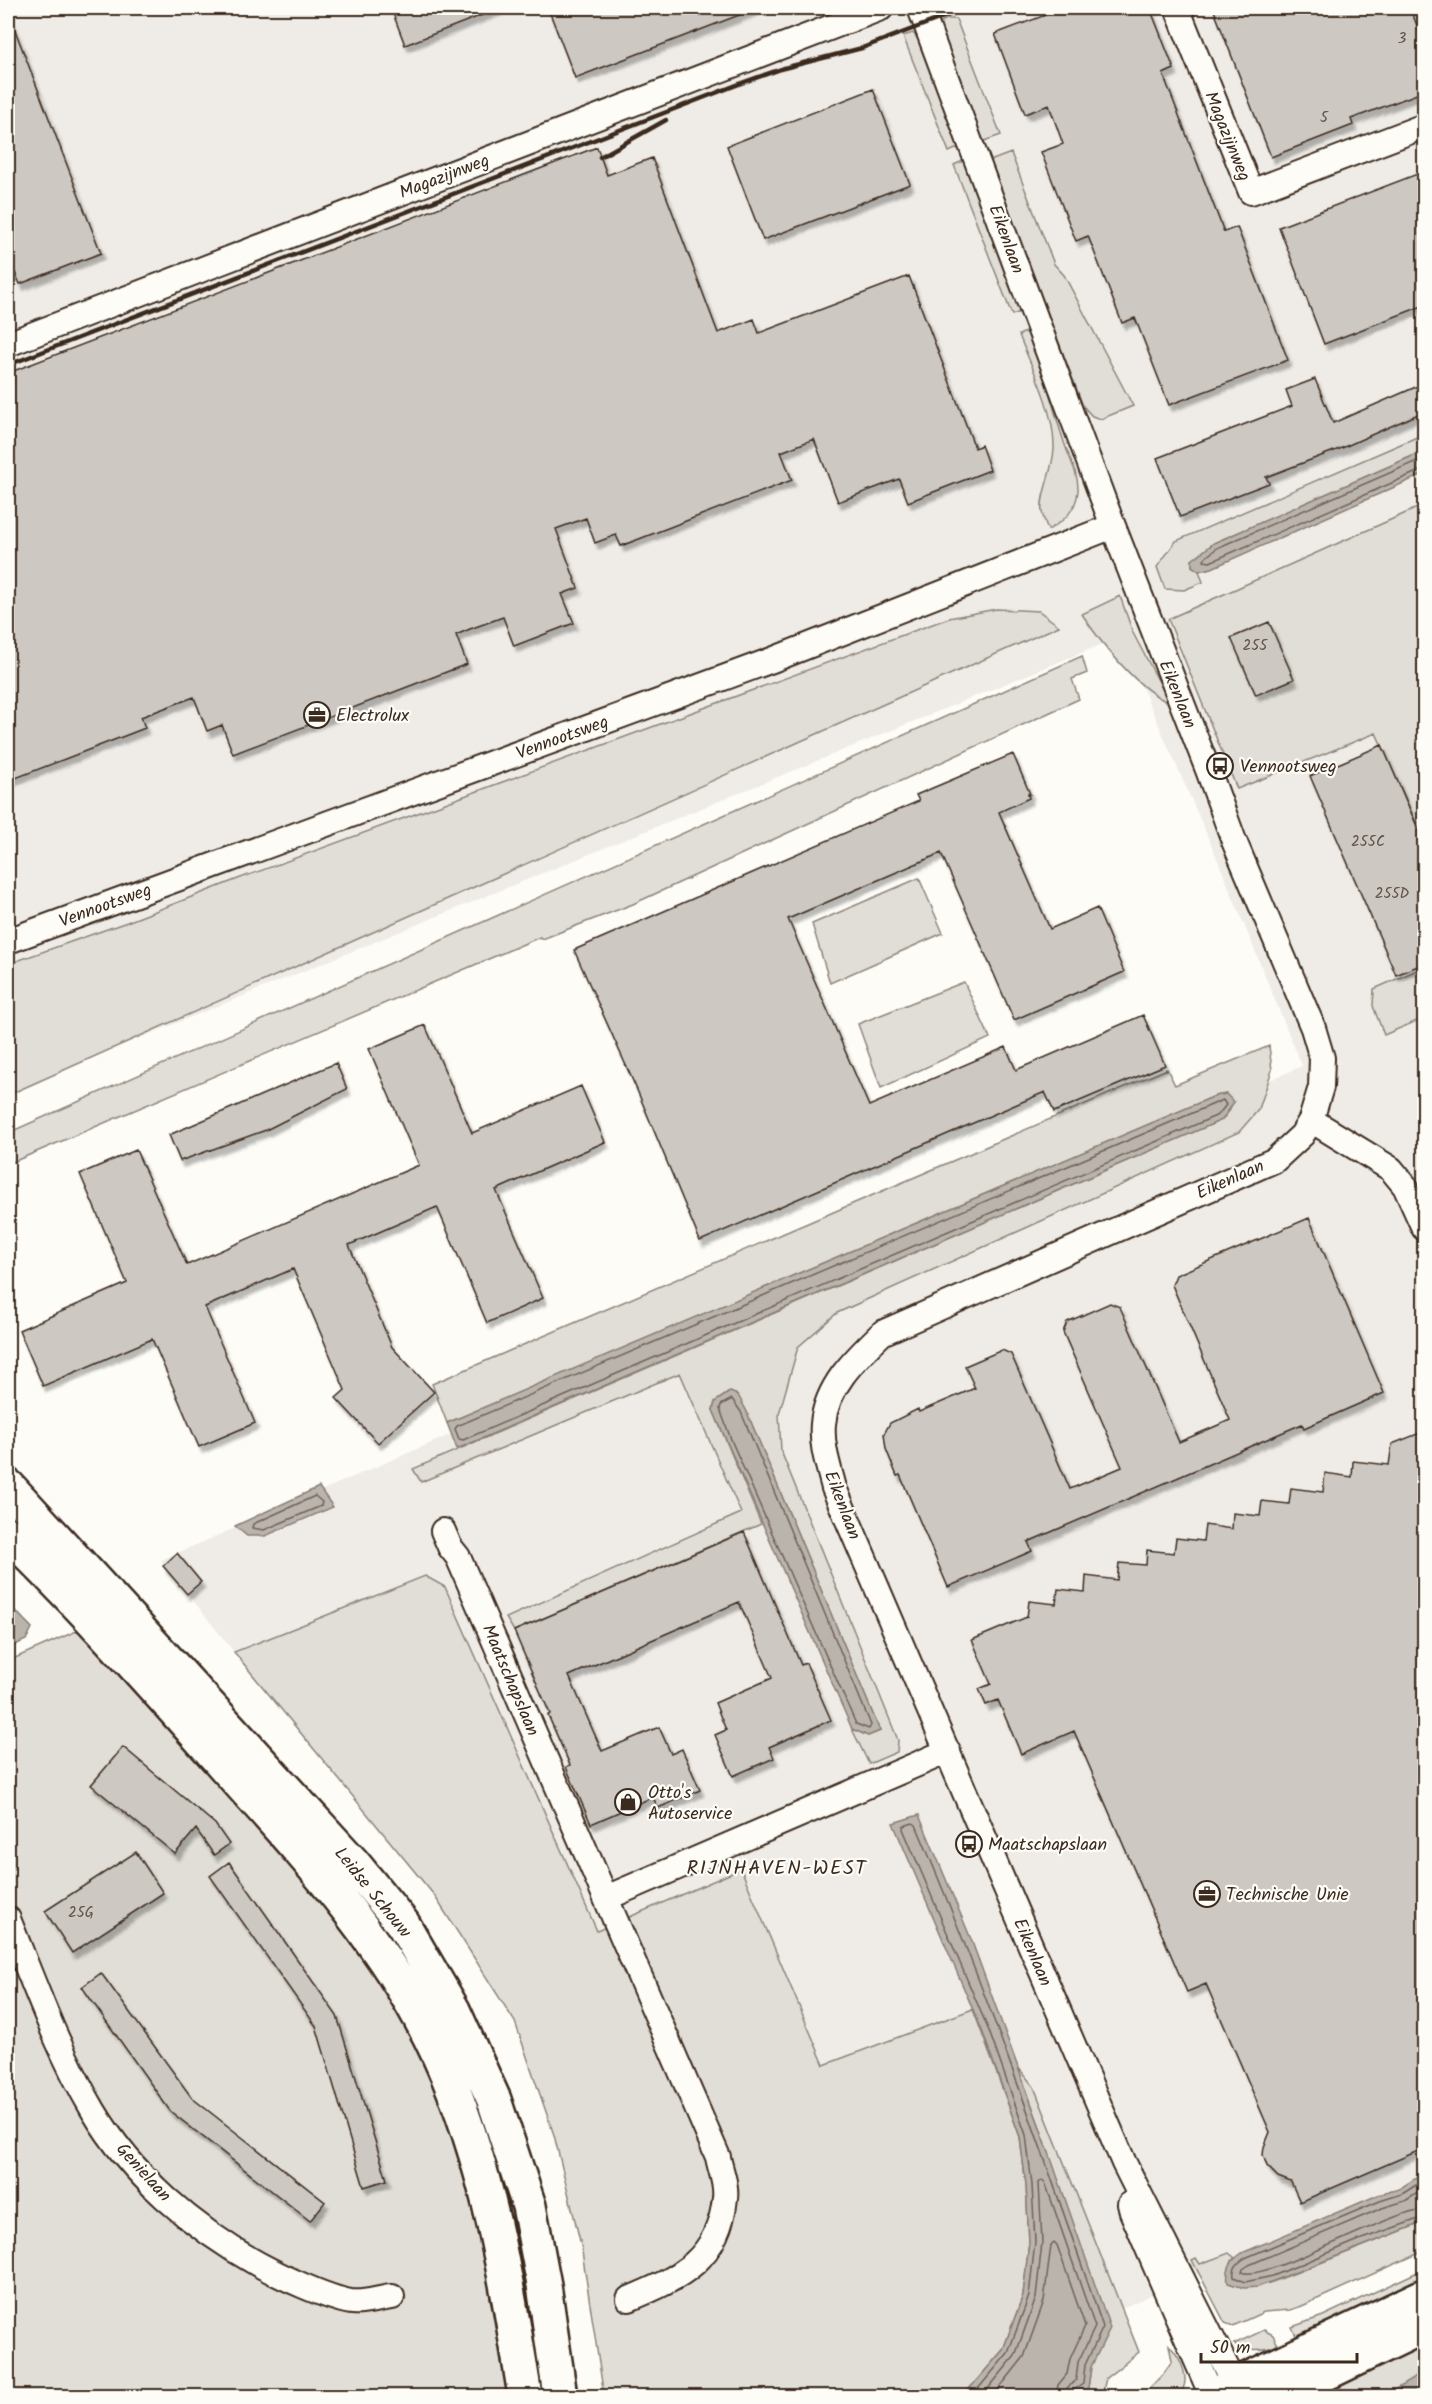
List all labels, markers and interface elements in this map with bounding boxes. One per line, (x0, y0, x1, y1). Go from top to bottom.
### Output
house number: 3 (1398, 27, 1407, 51)
street label: Magazijnweg (1195, 87, 1258, 186)
house number: 5 (1320, 106, 1329, 130)
street label: Magazijnweg (395, 147, 494, 208)
street label: Eikenlaan (980, 201, 1032, 278)
house number: 255 (1243, 634, 1268, 658)
street label: Eikenlaan (1150, 656, 1204, 733)
office icon: Electrolux (302, 700, 332, 730)
place label: Electrolux (336, 702, 409, 731)
street label: Vennootsweg (512, 708, 613, 769)
bus stop icon: Vennootsweg (1205, 751, 1235, 781)
place label: Vennootsweg (1240, 753, 1337, 782)
house number: 255C (1351, 830, 1385, 854)
street label: Vennootsweg (55, 876, 156, 937)
house number: 255D (1375, 882, 1410, 906)
street label: Eikenlaan (1192, 1153, 1269, 1208)
street label: Eikenlaan (815, 1467, 868, 1544)
street label: Maatschapslaan (473, 1620, 546, 1741)
place label: Otto's Autoservice (648, 1779, 732, 1829)
shop icon: Otto's Autoservice (613, 1787, 643, 1817)
bus stop icon: Maatschapslaan (954, 1829, 984, 1859)
place label: Maatschapslaan (988, 1831, 1107, 1860)
street label: Leidse Schouw (326, 1841, 418, 1946)
district label: RIJNHAVEN-WEST (686, 1853, 868, 1885)
office icon: Technische Unie (1192, 1879, 1222, 1909)
place label: Technische Unie (1226, 1881, 1349, 1910)
house number: 25G (68, 1901, 94, 1925)
street label: Eikenlaan (1004, 1914, 1059, 1991)
street label: Genielaan (108, 2137, 178, 2209)
scale bar (1201, 2326, 1357, 2364)
text: 50 m (1210, 2334, 1250, 2363)

